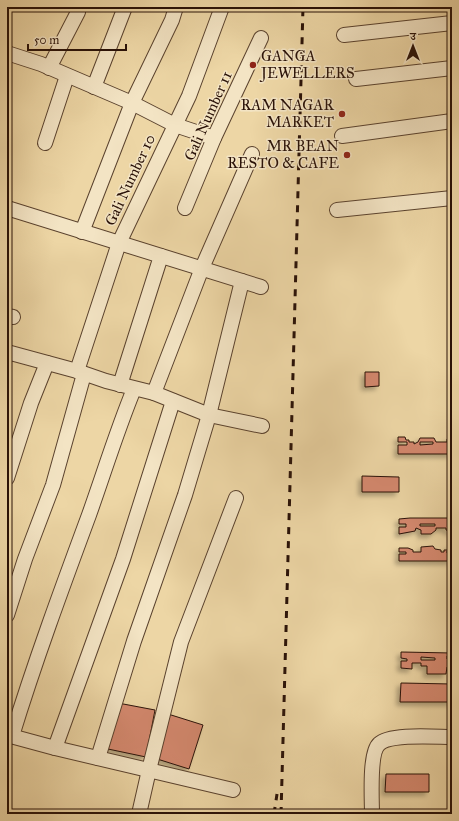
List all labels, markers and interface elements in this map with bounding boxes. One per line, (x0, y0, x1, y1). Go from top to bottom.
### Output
scale bar (28, 26, 126, 52)
north arrow (393, 26, 433, 66)
text: उ (409, 30, 417, 43)
text: 50 m (34, 33, 59, 47)
place label: GANGA JEWELLERS (259, 47, 355, 83)
marker: GANGA JEWELLERS (248, 60, 258, 70)
street label: Gali Number 11 (180, 68, 236, 163)
place label: RAM NAGAR MARKET (241, 96, 334, 131)
marker: RAM NAGAR MARKET (337, 109, 347, 119)
street label: Gali Number 10 (101, 131, 159, 229)
place label: MR BEAN RESTO & CAFE (227, 137, 339, 172)
marker: MR BEAN RESTO & CAFE (342, 150, 352, 160)

